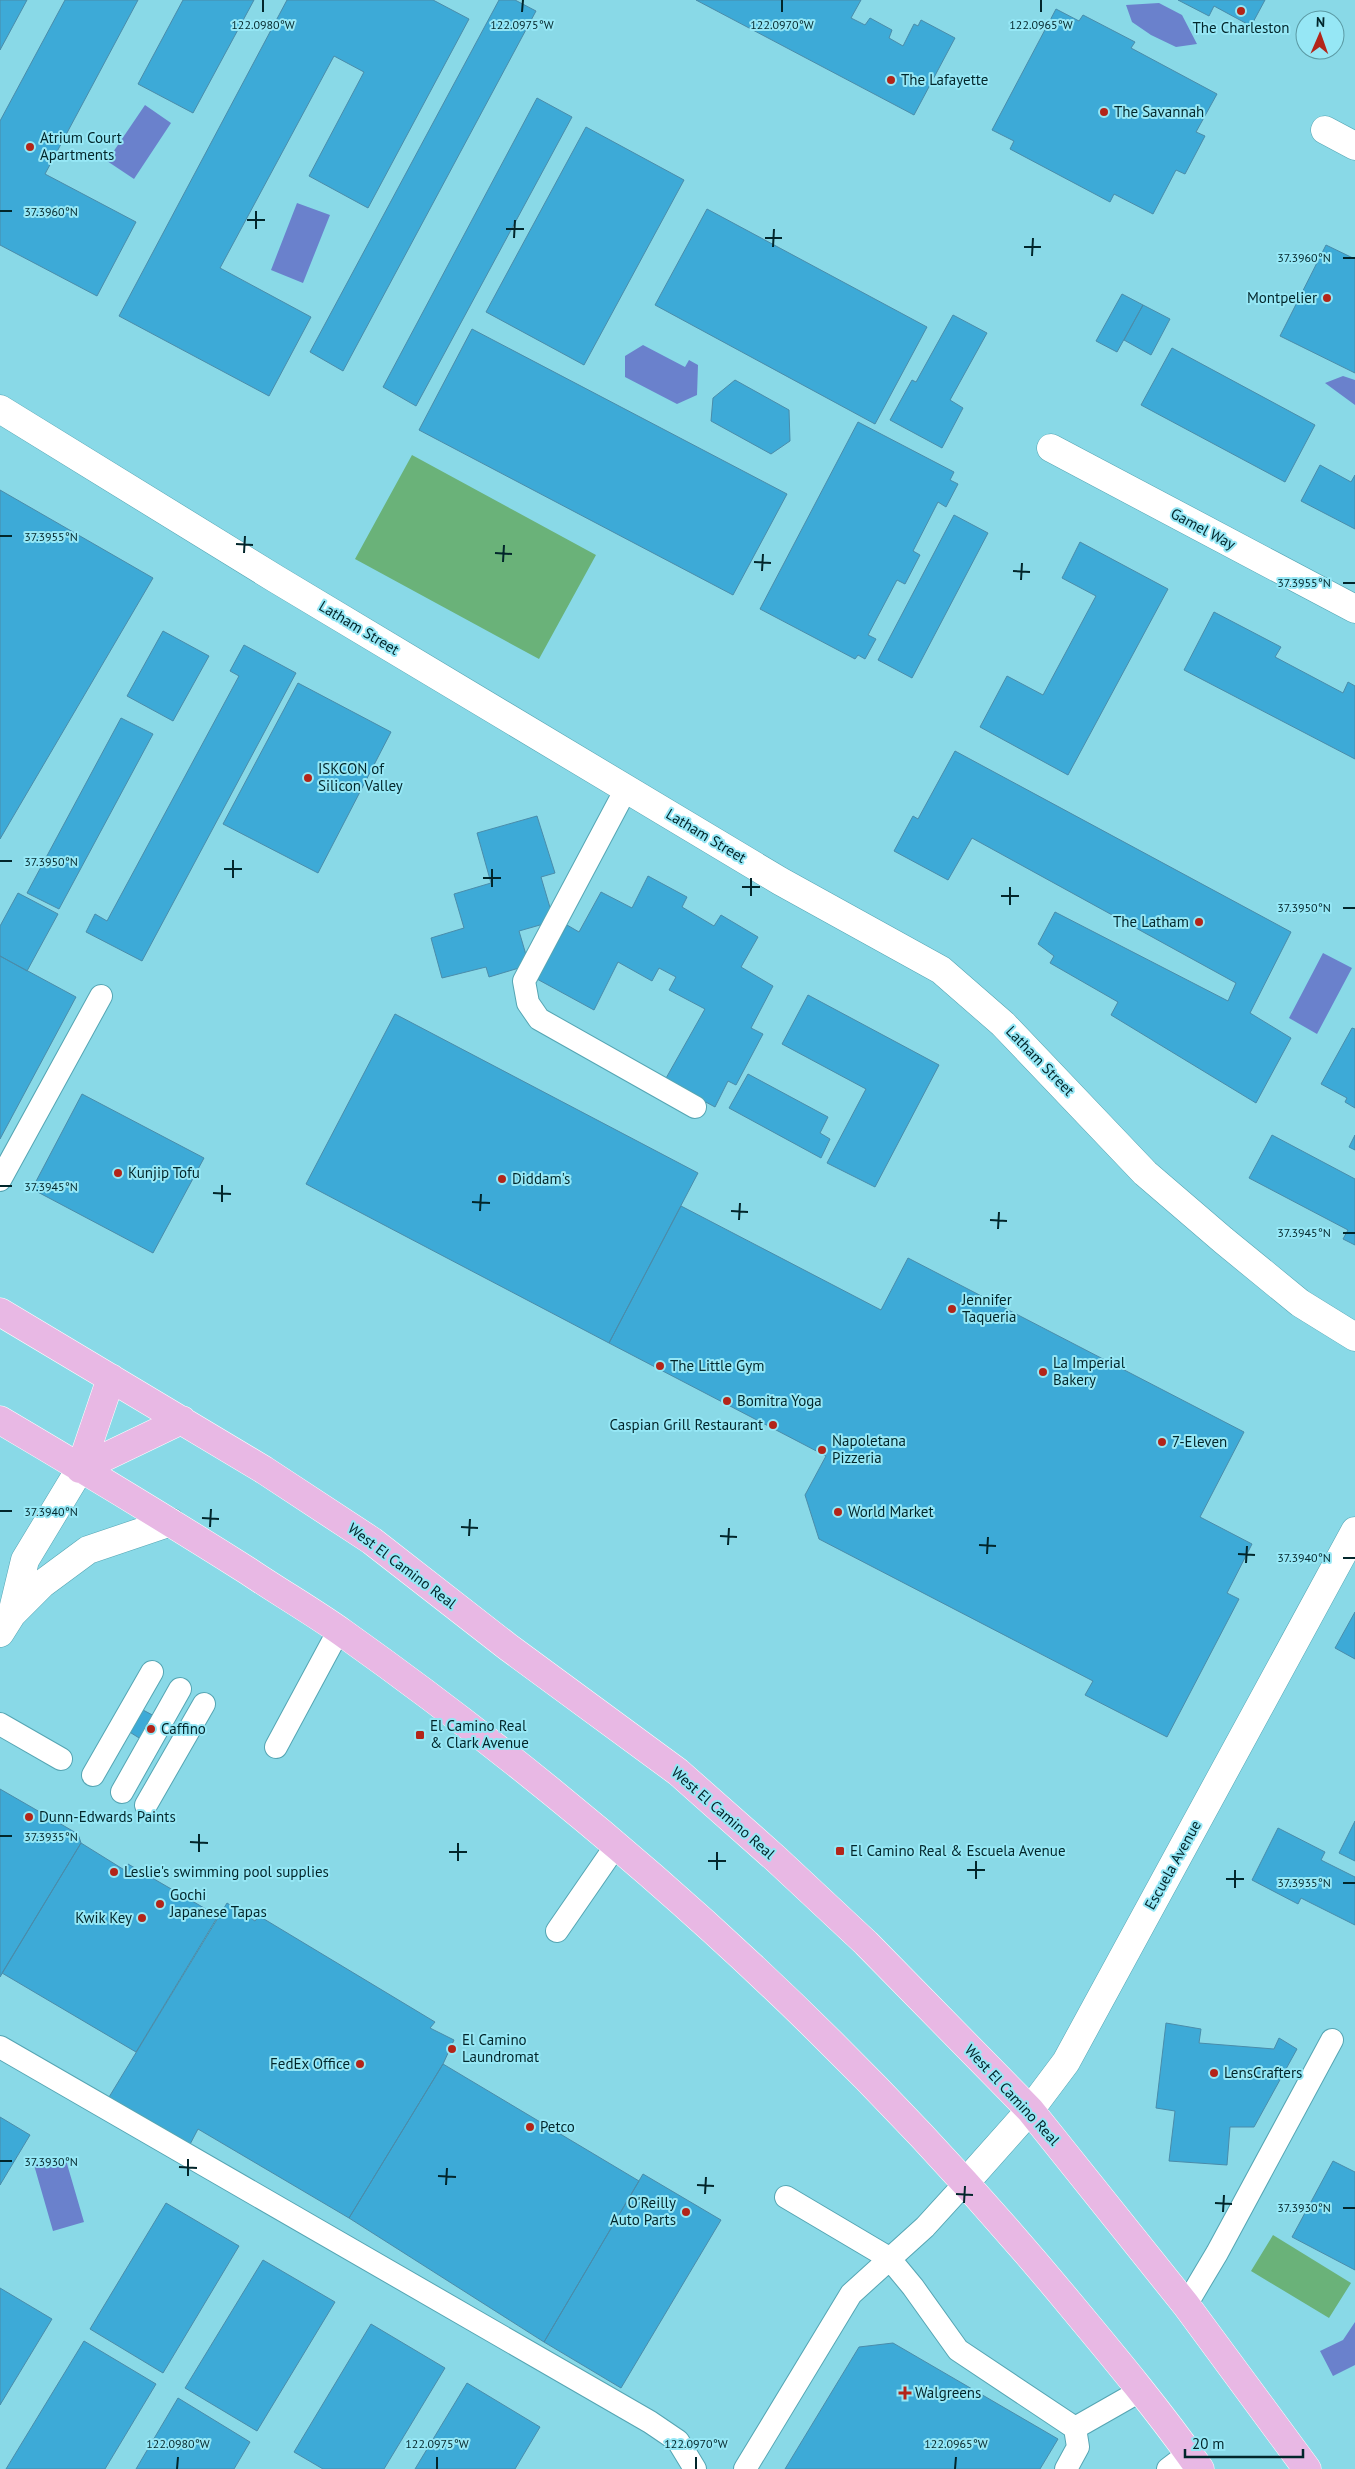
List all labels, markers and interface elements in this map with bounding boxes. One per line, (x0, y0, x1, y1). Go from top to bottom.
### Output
marker: The Charleston (1235, 5, 1247, 17)
north arrow (1295, 10, 1345, 60)
text: N (1316, 13, 1325, 31)
text: 122.0980°W (231, 17, 295, 32)
text: 122.0975°W (490, 17, 554, 32)
text: 122.0970°W (750, 17, 814, 32)
text: 122.0965°W (1009, 17, 1073, 32)
place label: The Charleston (1193, 18, 1289, 37)
place label: The Lafayette (901, 70, 988, 89)
marker: The Lafayette (885, 74, 897, 86)
place label: The Savannah (1114, 102, 1204, 121)
marker: The Savannah (1098, 106, 1110, 118)
place label: Atrium Court Apartments (40, 128, 122, 164)
marker: Atrium Court Apartments (24, 141, 36, 153)
text: 37.3960°N (24, 204, 78, 219)
text: 37.3960°N (1277, 250, 1331, 265)
place label: Montpelier (1247, 288, 1317, 307)
marker: Montpelier (1321, 292, 1333, 304)
street label: Gamel Way (1168, 504, 1239, 554)
text: 37.3955°N (24, 529, 78, 544)
text: 37.3955°N (1277, 575, 1331, 590)
street label: Latham Street (316, 596, 403, 659)
place label: ISKCON of Silicon Valley (318, 759, 403, 795)
marker: ISKCON of Silicon Valley (302, 772, 314, 784)
street label: Latham Street (663, 804, 750, 867)
text: 37.3950°N (24, 854, 78, 869)
text: 37.3950°N (1277, 900, 1331, 915)
place label: The Latham (1113, 912, 1189, 931)
marker: The Latham (1193, 916, 1205, 928)
street label: Latham Street (1002, 1022, 1078, 1100)
place label: Kunjip Tofu (128, 1163, 200, 1182)
marker: Kunjip Tofu (112, 1167, 124, 1179)
place label: Diddam's (512, 1169, 570, 1188)
marker: Diddam's (496, 1173, 508, 1185)
text: 37.3945°N (24, 1179, 78, 1194)
text: 37.3945°N (1277, 1225, 1331, 1240)
place label: Jennifer Taqueria (961, 1290, 1017, 1326)
marker: Jennifer Taqueria (946, 1303, 958, 1315)
place label: La Imperial Bakery (1053, 1353, 1126, 1389)
place label: The Little Gym (670, 1356, 764, 1375)
marker: The Little Gym (654, 1360, 666, 1372)
marker: La Imperial Bakery (1037, 1366, 1049, 1378)
place label: Bomitra Yoga (737, 1391, 822, 1410)
marker: Bomitra Yoga (721, 1395, 733, 1407)
place label: Caspian Grill Restaurant (610, 1415, 763, 1434)
marker: Caspian Grill Restaurant (767, 1419, 779, 1431)
place label: Napoletana Pizzeria (832, 1431, 906, 1467)
place label: 7-Eleven (1172, 1432, 1227, 1451)
marker: 7-Eleven (1156, 1436, 1168, 1448)
marker: Napoletana Pizzeria (816, 1444, 828, 1456)
place label: World Market (848, 1502, 934, 1521)
text: 37.3940°N (24, 1504, 78, 1519)
marker: World Market (832, 1506, 844, 1518)
street label: West El Camino Real (344, 1519, 461, 1613)
text: 37.3940°N (1277, 1550, 1331, 1565)
place label: El Camino Real & Clark Avenue (430, 1716, 529, 1752)
place label: Caffino (161, 1719, 206, 1738)
marker: Caffino (145, 1723, 157, 1735)
marker: El Camino Real & Clark Avenue (414, 1729, 426, 1741)
street label: West El Camino Real (668, 1762, 779, 1863)
place label: Dunn-Edwards Paints (39, 1807, 176, 1826)
marker: Dunn-Edwards Paints (23, 1811, 35, 1823)
street label: Escuela Avenue (1140, 1817, 1205, 1913)
text: 37.3935°N (24, 1829, 78, 1844)
place label: El Camino Real & Escuela Avenue (850, 1841, 1066, 1860)
marker: El Camino Real & Escuela Avenue (834, 1845, 846, 1857)
place label: Leslie's swimming pool supplies (124, 1862, 329, 1881)
marker: Leslie's swimming pool supplies (108, 1866, 120, 1878)
text: 37.3935°N (1277, 1875, 1331, 1890)
place label: Gochi Japanese Tapas (169, 1885, 267, 1921)
marker: Gochi Japanese Tapas (154, 1898, 166, 1910)
place label: Kwik Key (75, 1908, 132, 1927)
marker: Kwik Key (136, 1912, 148, 1924)
place label: El Camino Laundromat (462, 2030, 539, 2066)
street label: West El Camino Real (961, 2040, 1064, 2150)
marker: El Camino Laundromat (446, 2043, 458, 2055)
place label: FedEx Office (270, 2054, 350, 2073)
marker: FedEx Office (354, 2058, 366, 2070)
place label: LensCrafters (1224, 2063, 1302, 2082)
marker: LensCrafters (1208, 2067, 1220, 2079)
place label: Petco (540, 2117, 575, 2136)
marker: Petco (524, 2121, 536, 2133)
text: 37.3930°N (24, 2154, 78, 2169)
place label: O'Reilly Auto Parts (610, 2193, 676, 2229)
text: 37.3930°N (1277, 2200, 1331, 2215)
marker: O'Reilly Auto Parts (680, 2206, 692, 2218)
place label: Walgreens (915, 2383, 981, 2402)
marker: Walgreens (899, 2387, 911, 2399)
scale bar (1185, 2426, 1302, 2458)
text: 20 m (1192, 2434, 1225, 2453)
text: 122.0980°W (146, 2436, 210, 2451)
text: 122.0975°W (405, 2436, 469, 2451)
text: 122.0970°W (664, 2436, 728, 2451)
text: 122.0965°W (924, 2436, 988, 2451)

